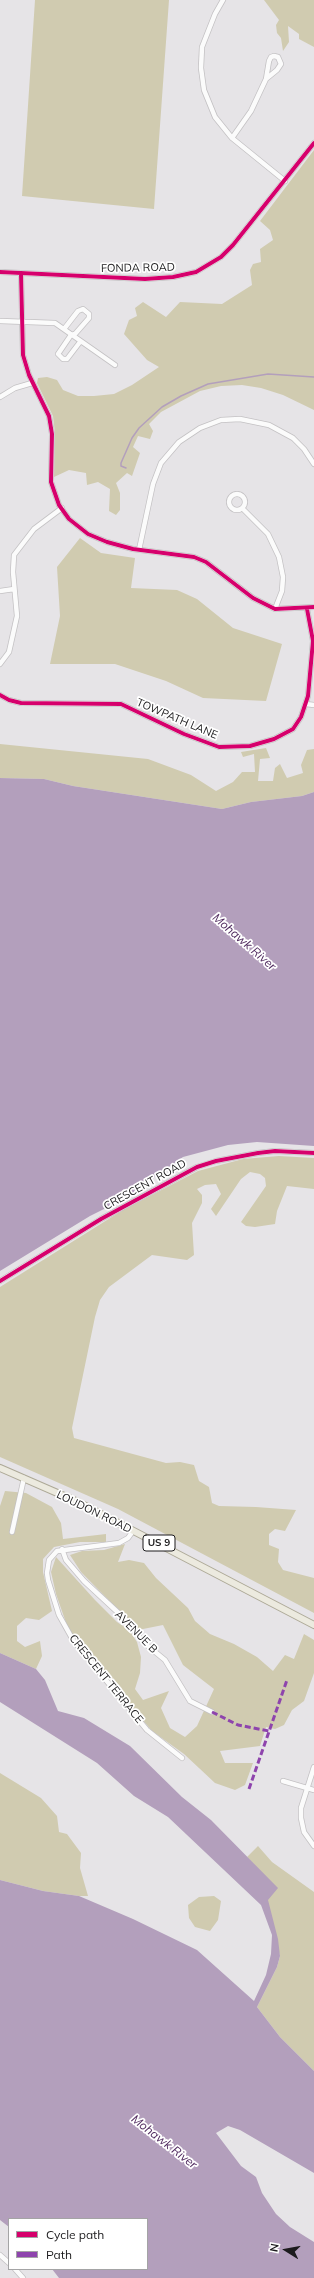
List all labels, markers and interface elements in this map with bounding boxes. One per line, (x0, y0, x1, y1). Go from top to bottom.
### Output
street label: FONDA ROAD (101, 261, 175, 275)
street label: TOWPATH LANE (134, 696, 220, 742)
water label: Mohawk River (209, 911, 279, 973)
street label: CRESCENT ROAD (101, 1157, 189, 1213)
street label: LOUDON ROAD (54, 1488, 134, 1536)
road number: US 9 (143, 1535, 175, 1551)
street label: AVENUE B (112, 1608, 160, 1656)
street label: CRESCENT TERRACE (66, 1632, 146, 1726)
water label: Mohawk River (128, 2112, 200, 2172)
legend (8, 2218, 148, 2270)
text: Cycle path (46, 2227, 104, 2242)
north arrow (266, 2230, 306, 2270)
text: N (267, 2242, 282, 2253)
text: Path (46, 2247, 72, 2262)

